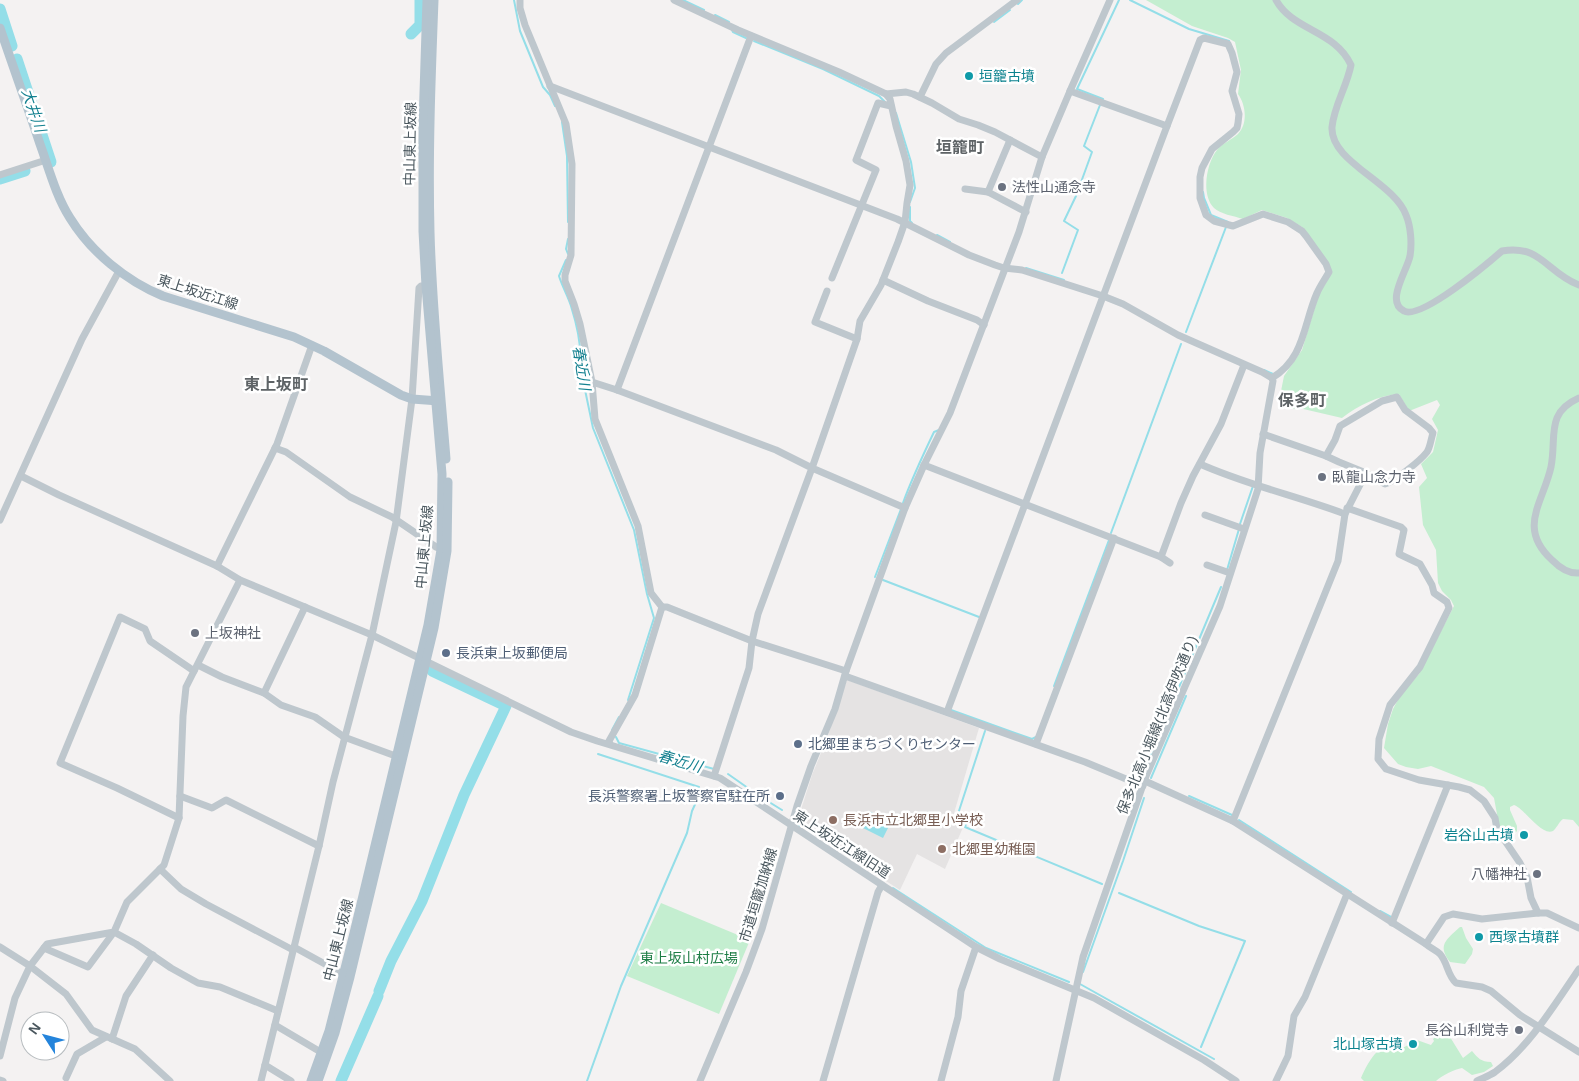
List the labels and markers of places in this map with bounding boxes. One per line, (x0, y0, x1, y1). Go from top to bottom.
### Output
place label: 垣籠古墳 (979, 68, 1035, 84)
marker: 垣籠古墳 (963, 70, 975, 82)
place label: 法性山通念寺 (1012, 179, 1096, 195)
marker: 法性山通念寺 (996, 181, 1008, 193)
place label: 臥龍山念力寺 (1332, 469, 1416, 485)
marker: 臥龍山念力寺 (1316, 471, 1328, 483)
place label: 上坂神社 (205, 625, 261, 641)
marker: 上坂神社 (189, 627, 201, 639)
place label: 長浜東上坂郵便局 (456, 645, 568, 661)
marker: 長浜東上坂郵便局 (440, 647, 452, 659)
place label: 北郷里まちづくりセンター (808, 736, 976, 752)
marker: 北郷里まちづくりセンター (792, 738, 804, 750)
place label: 長浜警察署上坂警察官駐在所 (588, 788, 770, 804)
marker: 長浜警察署上坂警察官駐在所 (774, 790, 786, 802)
place label: 長浜市立北郷里小学校 (843, 812, 983, 828)
marker: 長浜市立北郷里小学校 (827, 814, 839, 826)
place label: 岩谷山古墳 (1444, 827, 1514, 843)
marker: 岩谷山古墳 (1518, 829, 1530, 841)
place label: 北郷里幼稚園 (952, 841, 1036, 857)
marker: 北郷里幼稚園 (936, 843, 948, 855)
place label: 八幡神社 (1471, 866, 1527, 882)
marker: 八幡神社 (1531, 868, 1543, 880)
place label: 西塚古墳群 (1489, 929, 1559, 945)
marker: 西塚古墳群 (1473, 931, 1485, 943)
place label: 長谷山利覚寺 (1425, 1022, 1509, 1038)
marker: 長谷山利覚寺 (1513, 1024, 1525, 1036)
place label: 北山塚古墳 (1333, 1036, 1403, 1052)
marker: 北山塚古墳 (1407, 1038, 1419, 1050)

